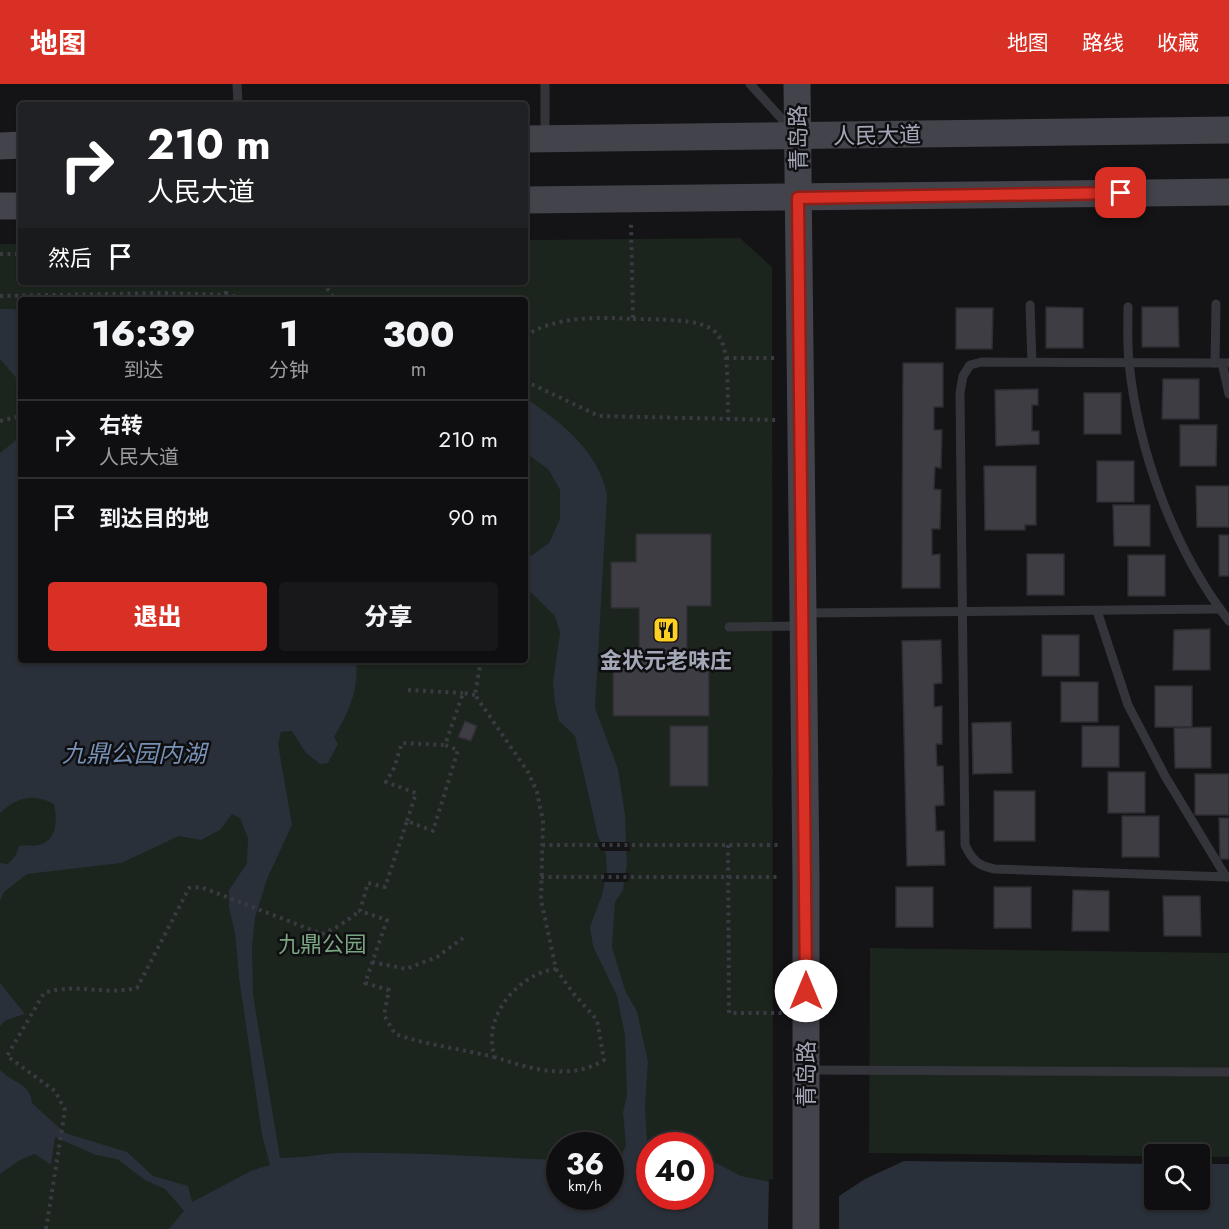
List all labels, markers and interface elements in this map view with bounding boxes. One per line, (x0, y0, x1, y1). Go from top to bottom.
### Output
text: 地图 (30, 23, 86, 64)
text: 地图 (1007, 28, 1049, 58)
text: 路线 (1082, 28, 1124, 58)
text: 收藏 (1157, 28, 1199, 58)
street label: 青岛路 (781, 105, 815, 171)
text: 210 m (147, 114, 271, 175)
street label: 人民大道 (833, 118, 921, 152)
icon: right (48, 126, 126, 204)
pin (1095, 167, 1146, 218)
text: 人民大道 (147, 172, 255, 211)
icon: arrive (1104, 176, 1137, 209)
icon: arrive (104, 240, 137, 273)
text: 然后 (48, 242, 92, 274)
text: 16:39 (91, 307, 196, 359)
text: 1 (279, 307, 298, 359)
text: 300 (382, 308, 455, 360)
text: m (411, 355, 426, 384)
text: 到达 (123, 356, 163, 385)
text: 分钟 (269, 356, 309, 385)
text: 右转 (99, 409, 143, 441)
icon: right (48, 423, 81, 456)
text: 210 m (439, 423, 498, 455)
text: 人民大道 (99, 443, 179, 472)
icon: arrive (48, 501, 81, 534)
text: 90 m (448, 501, 498, 533)
text: 到达目的地 (99, 502, 209, 534)
button: 退出 (48, 582, 267, 651)
button: 分享 (279, 582, 498, 651)
restaurant icon: 金状元老味庄 (651, 615, 681, 645)
place label: 金状元老味庄 (600, 644, 732, 676)
water label: 九鼎公园内湖 (62, 736, 210, 771)
park label: 九鼎公园 (278, 928, 366, 960)
position arrow (774, 959, 838, 1023)
street label: 青岛路 (790, 1041, 822, 1107)
speed limit sign: 40 (636, 1132, 714, 1210)
text: 36 (566, 1142, 604, 1185)
map controls (1144, 1144, 1210, 1210)
button: search (1144, 1144, 1210, 1210)
text: km/h (568, 1175, 602, 1197)

